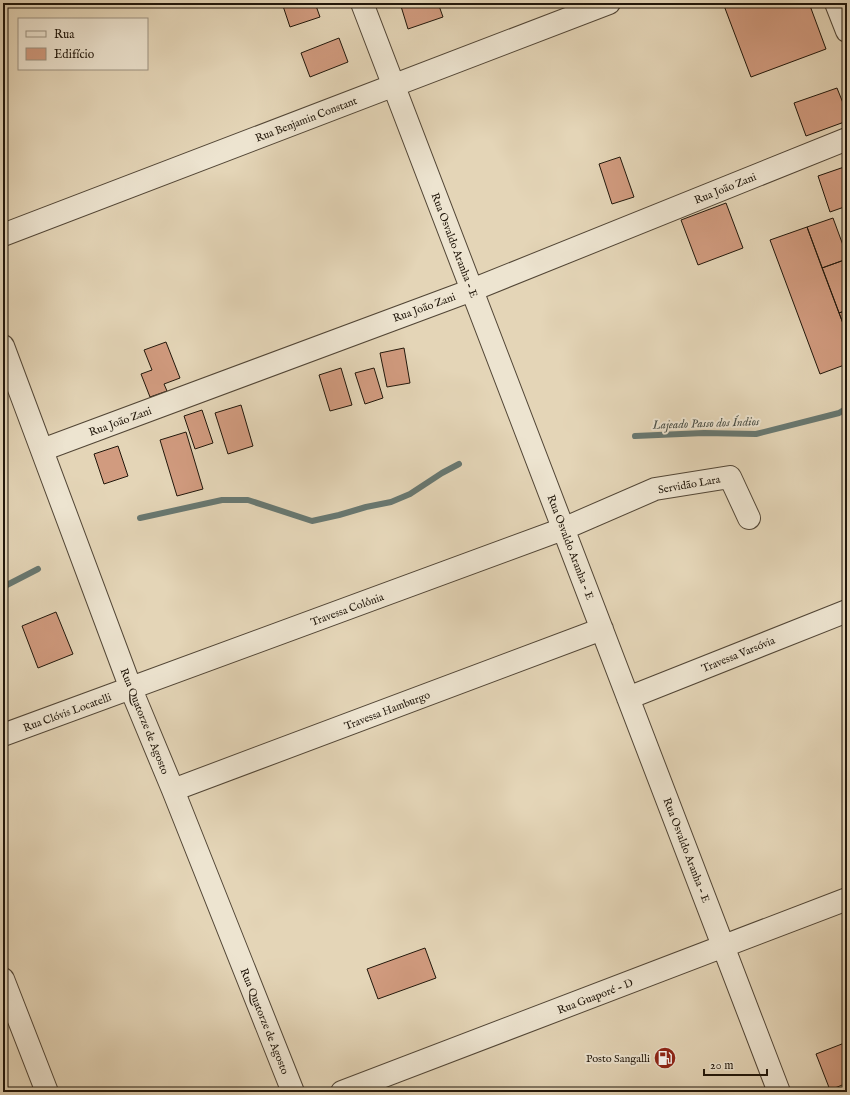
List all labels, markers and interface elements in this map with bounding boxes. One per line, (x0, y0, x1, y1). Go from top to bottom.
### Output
legend (18, 18, 148, 70)
text: Rua (54, 27, 75, 42)
text: Edifício (54, 47, 95, 62)
street label: Rua Benjamin Constant (253, 94, 359, 146)
street label: Rua João Zani (692, 170, 758, 208)
street label: Rua Osvaldo Aranha - E (428, 191, 481, 300)
street label: Rua João Zani (391, 290, 458, 326)
street label: Rua João Zani (87, 404, 154, 440)
water label: Lajeado Passo dos Índios (651, 414, 760, 433)
street label: Servidão Lara (657, 473, 722, 497)
street label: Rua Osvaldo Aranha - E (544, 493, 597, 602)
street label: Travessa Colônia (309, 590, 386, 630)
street label: Travessa Varsóvia (700, 634, 777, 676)
street label: Rua Quatorze de Agosto (116, 666, 172, 776)
street label: Travessa Hamburgo (343, 688, 432, 734)
street label: Rua Clóvis Locatelli (21, 690, 113, 735)
street label: Rua Osvaldo Aranha - E (660, 796, 713, 905)
street label: Rua Quatorze de Agosto (236, 966, 292, 1076)
street label: Rua Guaporé - D (555, 976, 635, 1018)
fuel station icon: Posto Sangalli (652, 1045, 678, 1071)
scale bar (704, 1051, 767, 1077)
place label: Posto Sangalli (586, 1052, 650, 1066)
text: 20 m (710, 1058, 733, 1073)

